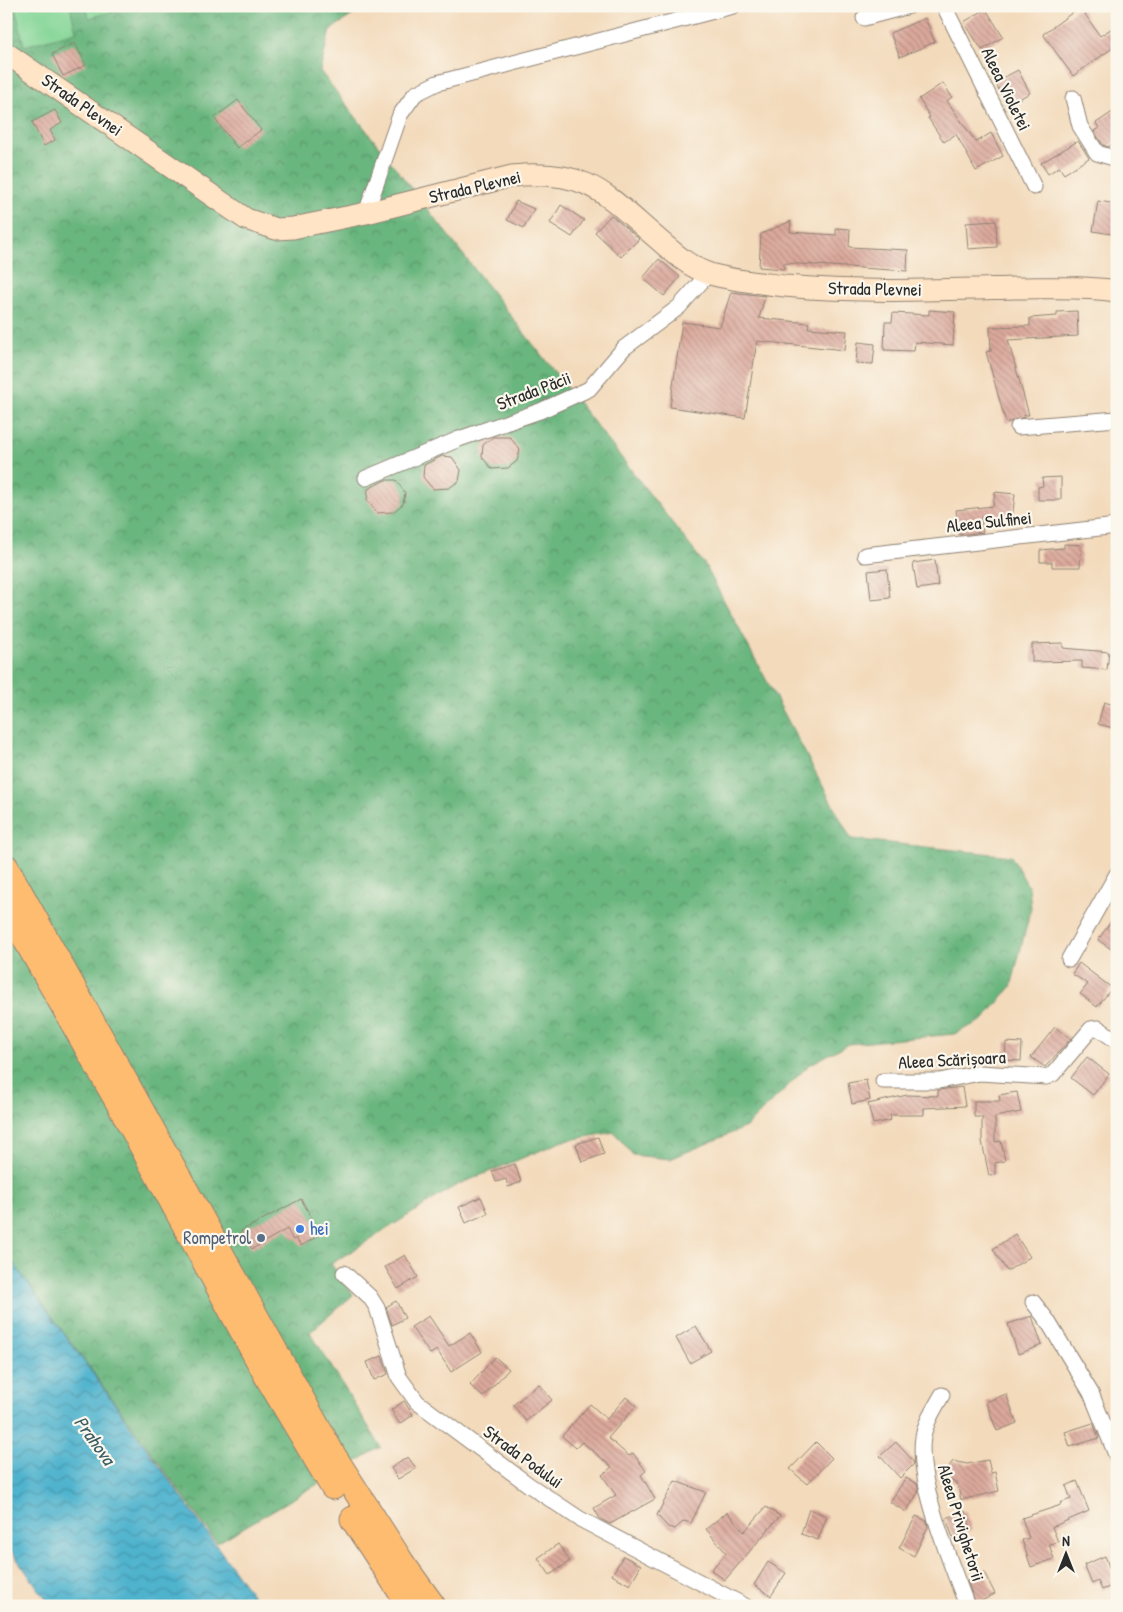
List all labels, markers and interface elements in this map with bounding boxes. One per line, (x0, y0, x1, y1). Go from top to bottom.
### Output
street label: Aleea Violetei (976, 43, 1037, 135)
street label: Strada Plevnei (37, 67, 128, 142)
street label: Strada Plevnei (426, 164, 523, 209)
street label: Strada Plevnei (828, 275, 922, 302)
street label: Strada Păcii (493, 365, 574, 416)
street label: Aleea Sulfinei (945, 505, 1033, 538)
street label: Aleea Scărișoara (898, 1044, 1006, 1075)
place label: hei (310, 1216, 329, 1241)
marker: hei (294, 1223, 306, 1235)
place label: Rompetrol (183, 1225, 251, 1250)
marker: Rompetrol (255, 1232, 267, 1244)
water label: Prahova (68, 1410, 123, 1472)
street label: Strada Podului (478, 1419, 568, 1494)
street label: Aleea Privighetorii (932, 1461, 991, 1584)
north arrow (1040, 1530, 1090, 1580)
text: N (1062, 1531, 1070, 1550)

